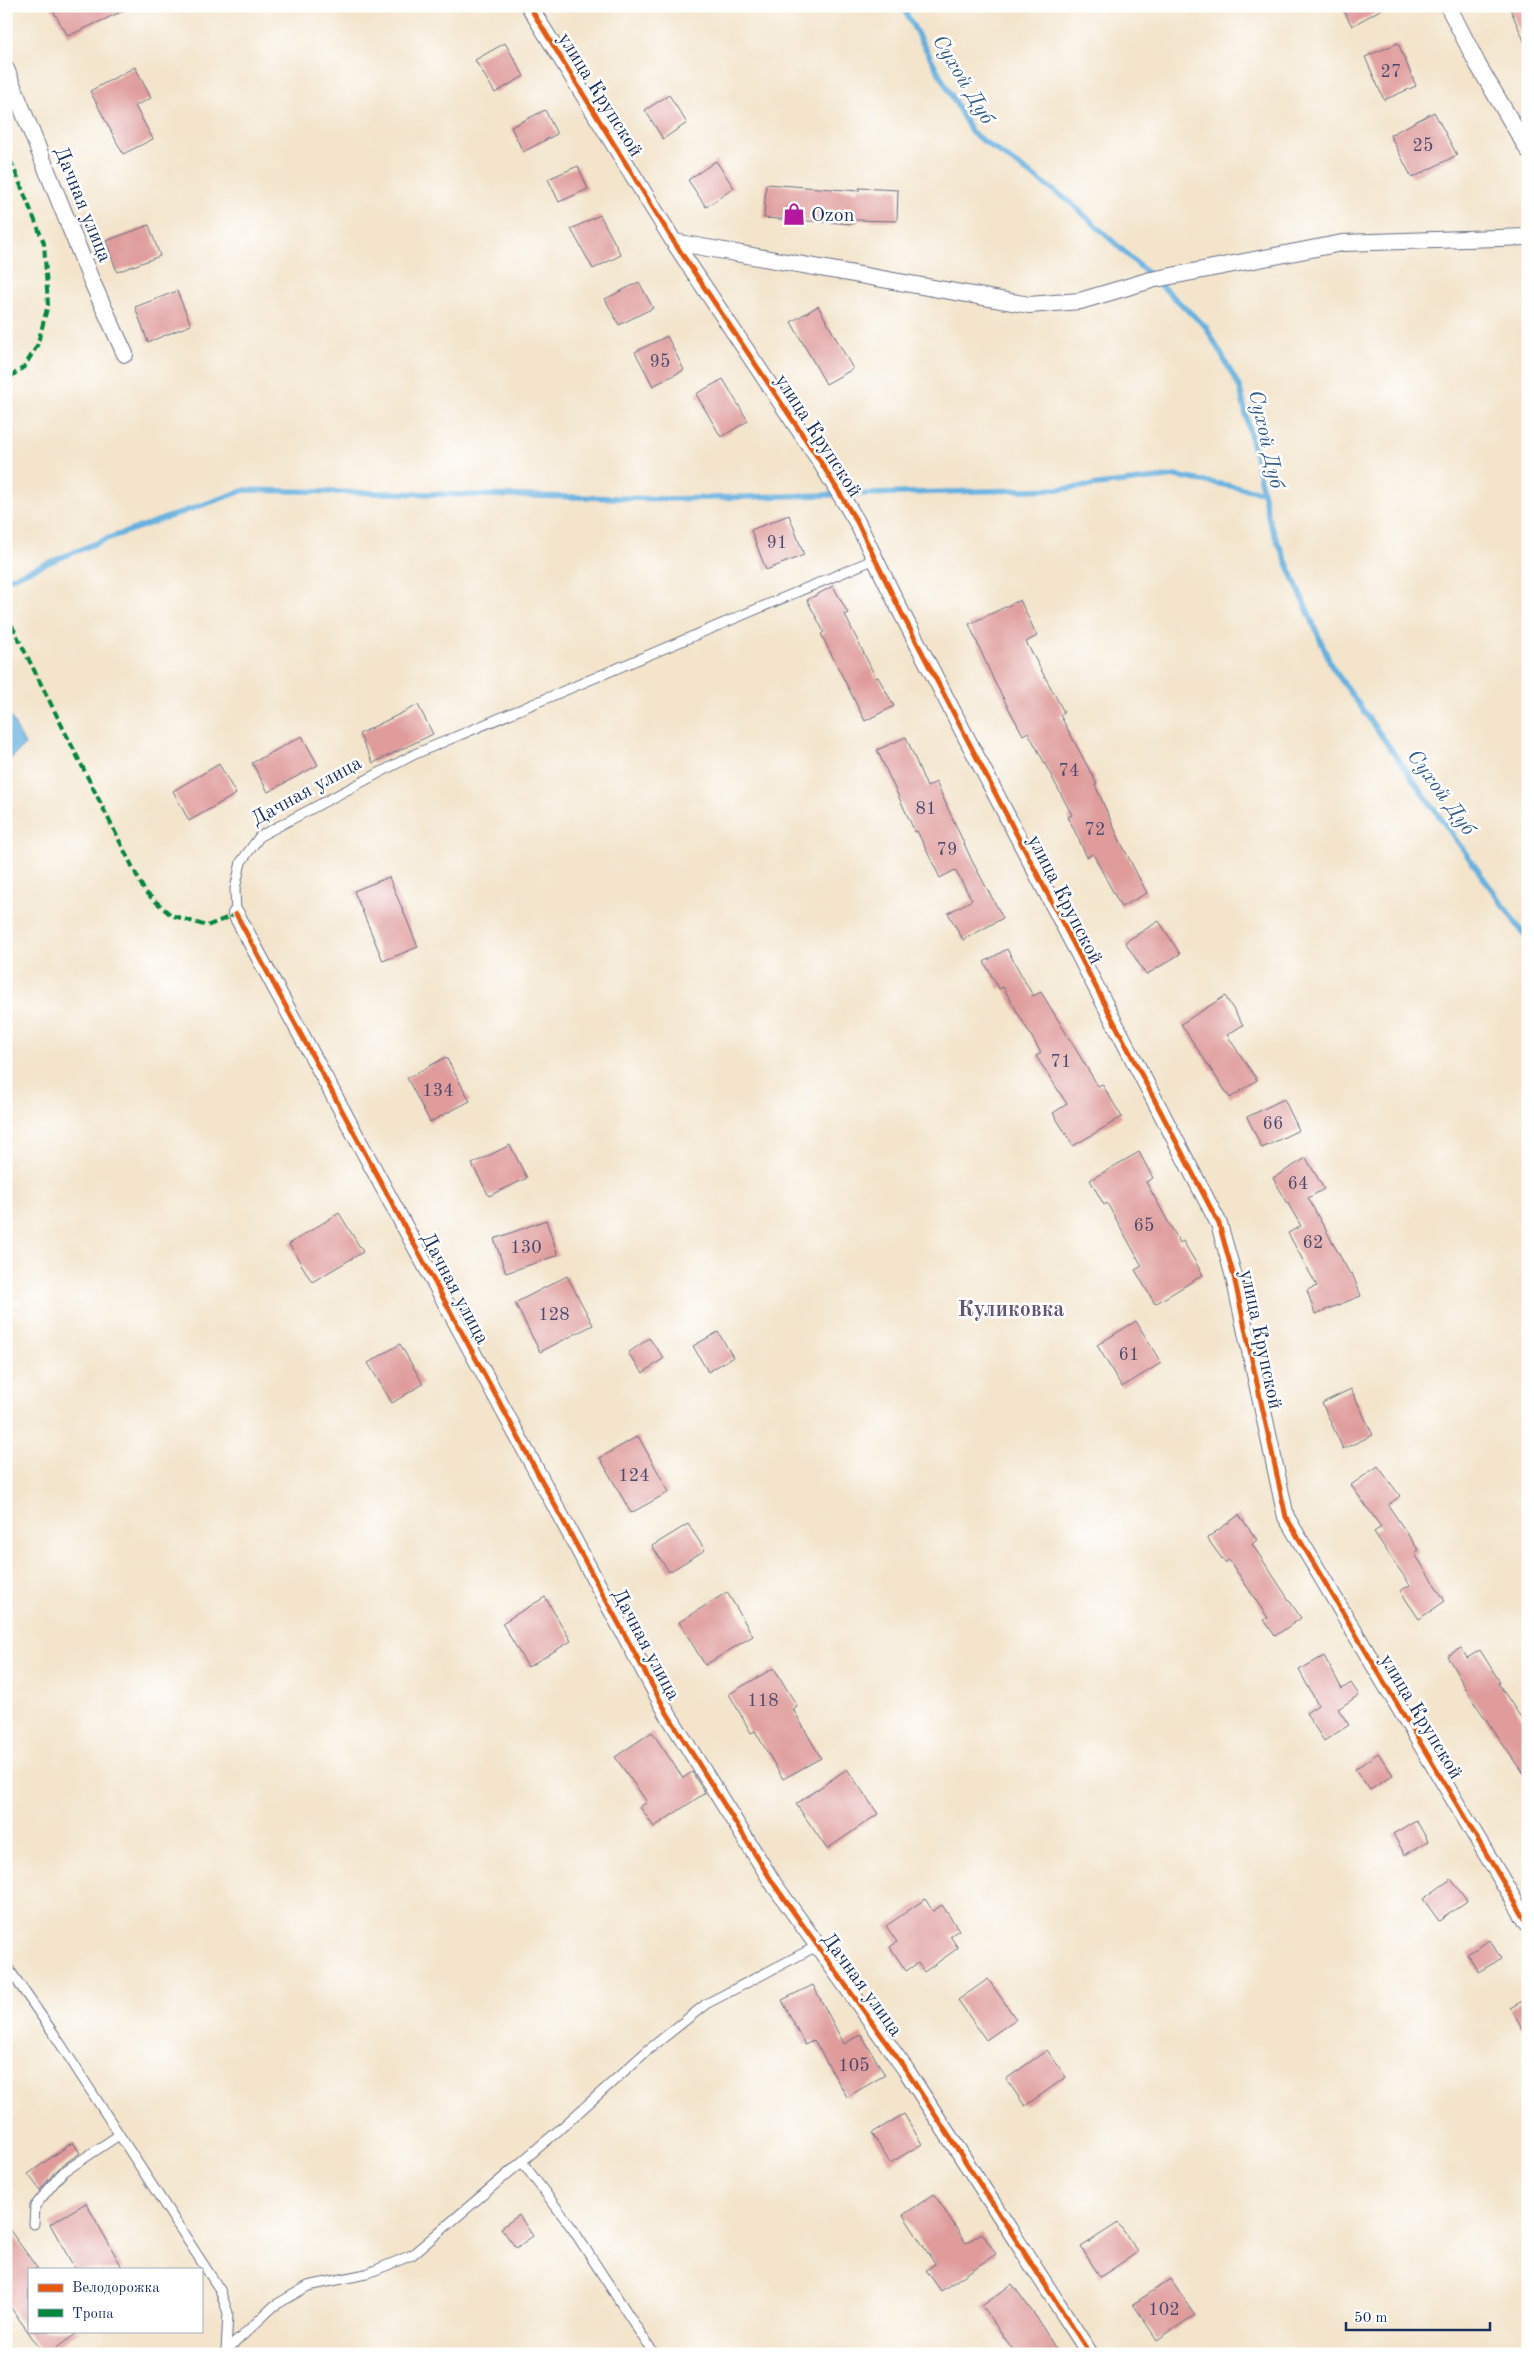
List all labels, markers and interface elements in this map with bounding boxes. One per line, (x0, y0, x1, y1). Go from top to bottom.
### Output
street label: улица Крупской (553, 29, 645, 161)
water label: Сухой Дуб (928, 31, 998, 129)
house number: 27 (1381, 63, 1401, 81)
house number: 25 (1413, 137, 1433, 155)
street label: Дачная улица (50, 144, 114, 265)
shop icon: Ozon (781, 201, 807, 227)
place label: Ozon (811, 206, 855, 226)
house number: 95 (650, 353, 670, 371)
street label: улица Крупской (770, 371, 864, 501)
water label: Сухой Дуб (1244, 388, 1287, 492)
house number: 91 (767, 534, 787, 552)
water label: Сухой Дуб (1403, 746, 1480, 841)
street label: Дачная улица (248, 753, 366, 830)
house number: 74 (1059, 762, 1079, 780)
house number: 81 (916, 800, 936, 818)
house number: 72 (1085, 821, 1105, 839)
street label: улица Крупской (1023, 832, 1105, 968)
house number: 79 (937, 841, 957, 859)
house number: 71 (1051, 1053, 1071, 1071)
house number: 134 (422, 1082, 454, 1100)
house number: 66 (1263, 1115, 1283, 1133)
house number: 64 (1288, 1175, 1308, 1193)
house number: 65 (1134, 1217, 1154, 1235)
street label: Дачная улица (417, 1230, 492, 1348)
house number: 62 (1303, 1234, 1323, 1252)
house number: 130 (510, 1239, 542, 1257)
street label: улица Крупской (1235, 1268, 1285, 1411)
district label: Куликовка (958, 1299, 1064, 1321)
house number: 128 (538, 1306, 570, 1324)
house number: 61 (1119, 1346, 1139, 1364)
house number: 124 (618, 1467, 650, 1485)
street label: Дачная улица (608, 1586, 683, 1704)
street label: улица Крупской (1375, 1651, 1465, 1783)
house number: 118 (747, 1692, 779, 1710)
street label: Дачная улица (817, 1930, 906, 2041)
house number: 105 (838, 2057, 870, 2075)
legend (28, 2268, 202, 2332)
text: Велодорожка (72, 2281, 160, 2296)
scale bar (1346, 2300, 1490, 2332)
house number: 102 (1148, 2301, 1180, 2319)
text: Тропа (72, 2307, 114, 2322)
text: 50 m (1354, 2311, 1388, 2326)

